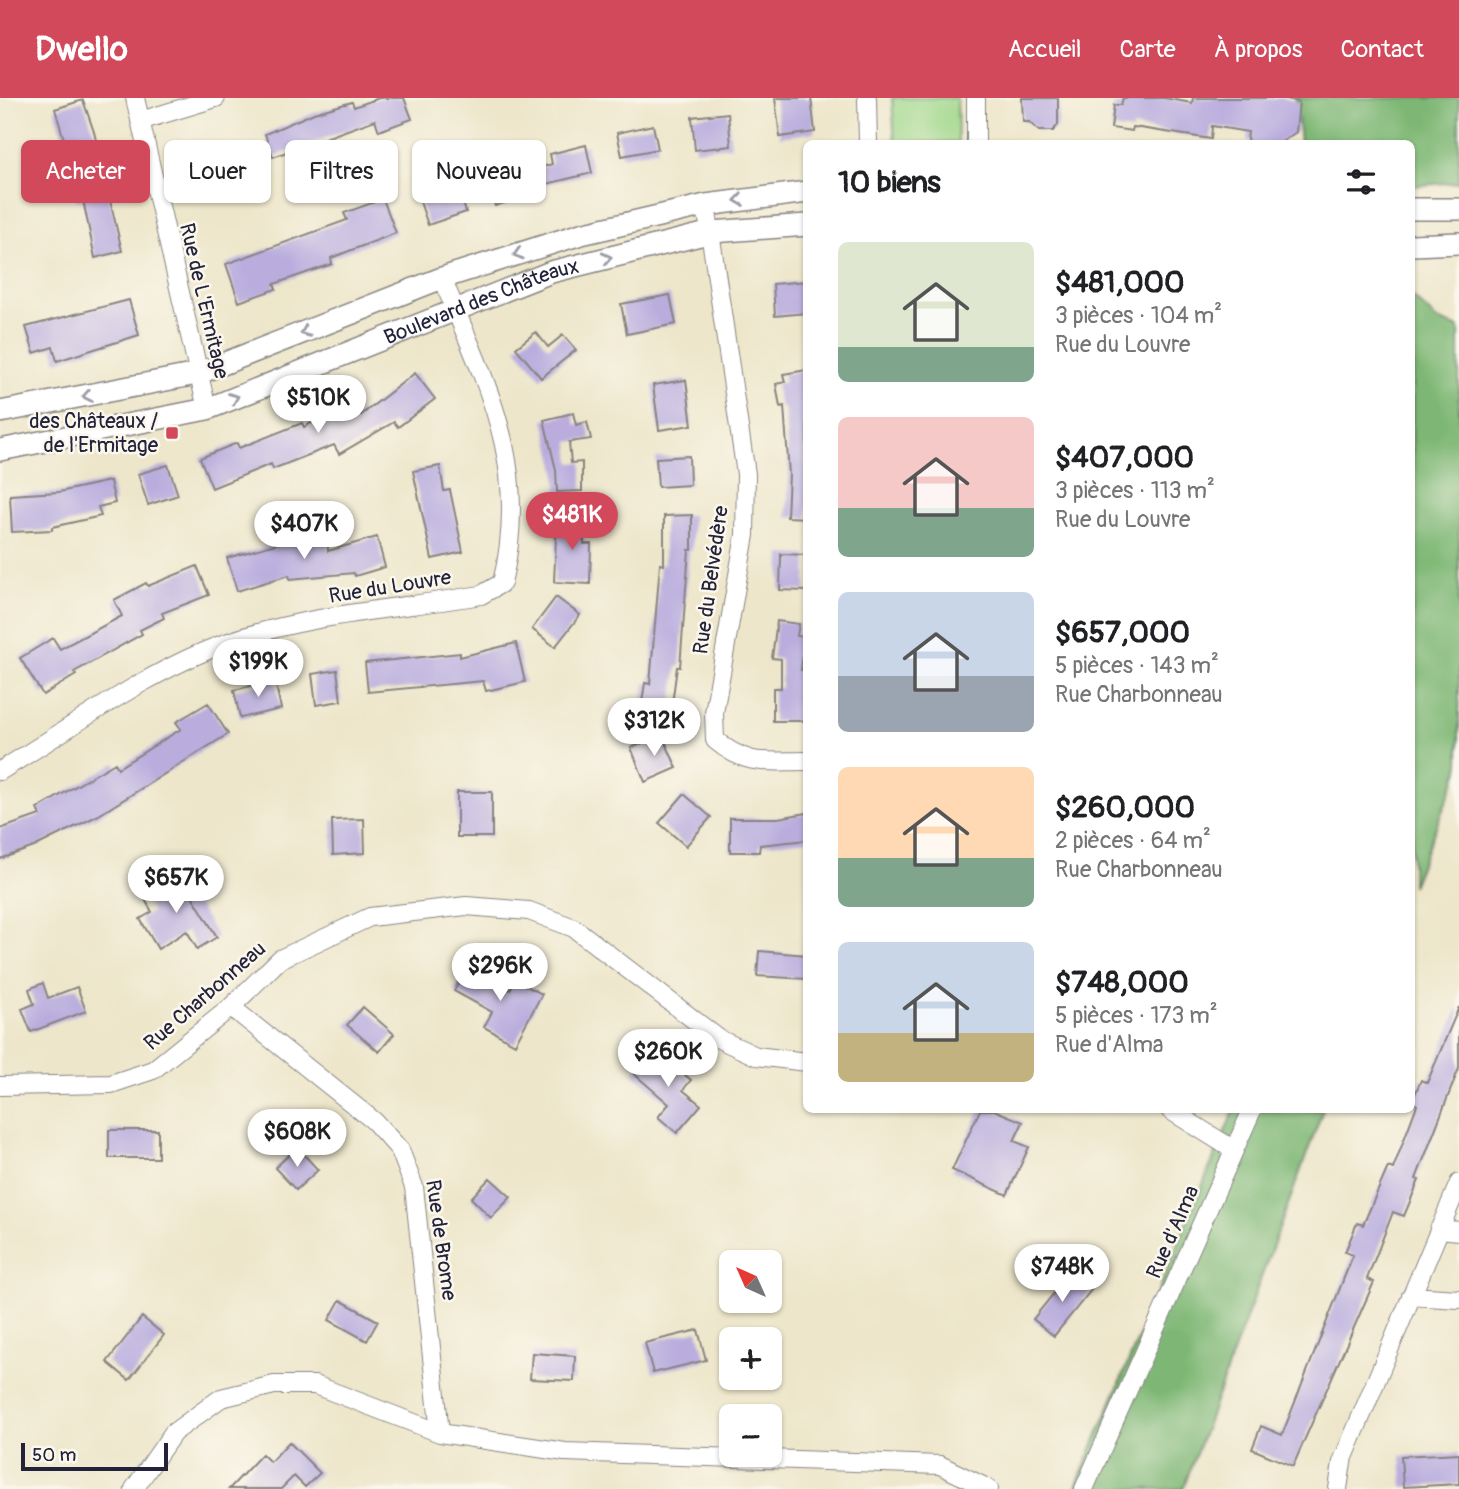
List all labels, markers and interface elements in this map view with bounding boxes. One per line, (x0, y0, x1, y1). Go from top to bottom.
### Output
text: Dwello (35, 29, 128, 70)
text: Accueil (1008, 35, 1082, 64)
text: Carte (1120, 35, 1176, 64)
text: À propos (1214, 35, 1303, 64)
text: Contact (1341, 35, 1424, 64)
chip: Acheter (21, 140, 150, 203)
chip: Louer (164, 140, 271, 203)
chip: Filtres (285, 140, 398, 203)
chip: Nouveau (412, 140, 546, 203)
icon: filters (1342, 163, 1380, 201)
text: 10 biens (838, 164, 941, 201)
one-way arrow (733, 193, 745, 208)
street label: Rue de L'Ermitage (173, 221, 235, 382)
one-way arrow (513, 245, 525, 260)
street label: Boulevard des Châteaux (380, 252, 582, 351)
one-way arrow (601, 252, 613, 266)
text: $481,000 (1055, 264, 1185, 301)
icon: home (894, 270, 978, 354)
text: 3 pièces · 104 m² (1055, 301, 1222, 330)
one-way arrow (299, 323, 311, 337)
text: Rue du Louvre (1055, 330, 1190, 359)
pin: $510K (269, 376, 367, 435)
text: $510K (286, 383, 350, 412)
one-way arrow (81, 387, 93, 402)
one-way arrow (227, 393, 239, 407)
place label: des Châteaux / de l'Ermitage (29, 408, 159, 459)
marker: des Châteaux / de l'Ermitage (164, 425, 180, 441)
text: $407,000 (1055, 439, 1194, 476)
icon: home (894, 445, 978, 529)
text: 3 pièces · 113 m² (1055, 476, 1215, 505)
pin: $481K (523, 492, 621, 552)
text: $481K (542, 500, 602, 529)
pin: $407K (255, 502, 353, 561)
street label: Rue du Belvédère (687, 503, 735, 656)
text: Rue du Louvre (1055, 505, 1190, 534)
text: $407K (270, 509, 338, 538)
street label: Rue du Louvre (327, 564, 454, 610)
text: $657,000 (1055, 614, 1190, 651)
icon: home (894, 620, 978, 704)
pin: $199K (209, 640, 307, 699)
text: $199K (228, 647, 288, 676)
text: 5 pièces · 143 m² (1055, 651, 1219, 680)
text: Rue Charbonneau (1055, 680, 1223, 709)
pin: $312K (605, 698, 703, 758)
text: $312K (623, 706, 685, 735)
text: $260,000 (1055, 789, 1195, 826)
icon: home (894, 795, 978, 879)
text: 2 pièces · 64 m² (1055, 826, 1211, 855)
text: Rue Charbonneau (1055, 855, 1223, 884)
pin: $657K (127, 856, 225, 915)
text: $657K (144, 863, 208, 892)
street label: Rue Charbonneau (138, 936, 272, 1056)
pin: $296K (451, 944, 549, 1003)
text: $296K (468, 951, 532, 980)
text: $748,000 (1055, 964, 1189, 1001)
icon: home (894, 970, 978, 1054)
text: 5 pièces · 173 m² (1055, 1001, 1218, 1030)
pin: $260K (619, 1030, 717, 1089)
text: Rue d'Alma (1055, 1030, 1164, 1059)
text: $260K (634, 1037, 702, 1066)
pin: $608K (248, 1110, 346, 1169)
text: $608K (263, 1117, 331, 1146)
street label: Rue de Brome (419, 1178, 463, 1303)
street label: Rue d'Alma (1141, 1181, 1205, 1283)
pin: $748K (1013, 1244, 1111, 1304)
north arrow (719, 1250, 782, 1312)
map controls (719, 1250, 782, 1467)
text: $748K (1030, 1252, 1094, 1281)
button: + (719, 1327, 782, 1390)
button: − (719, 1404, 782, 1467)
scale bar (21, 1440, 168, 1472)
text: 50 m (32, 1443, 76, 1467)

